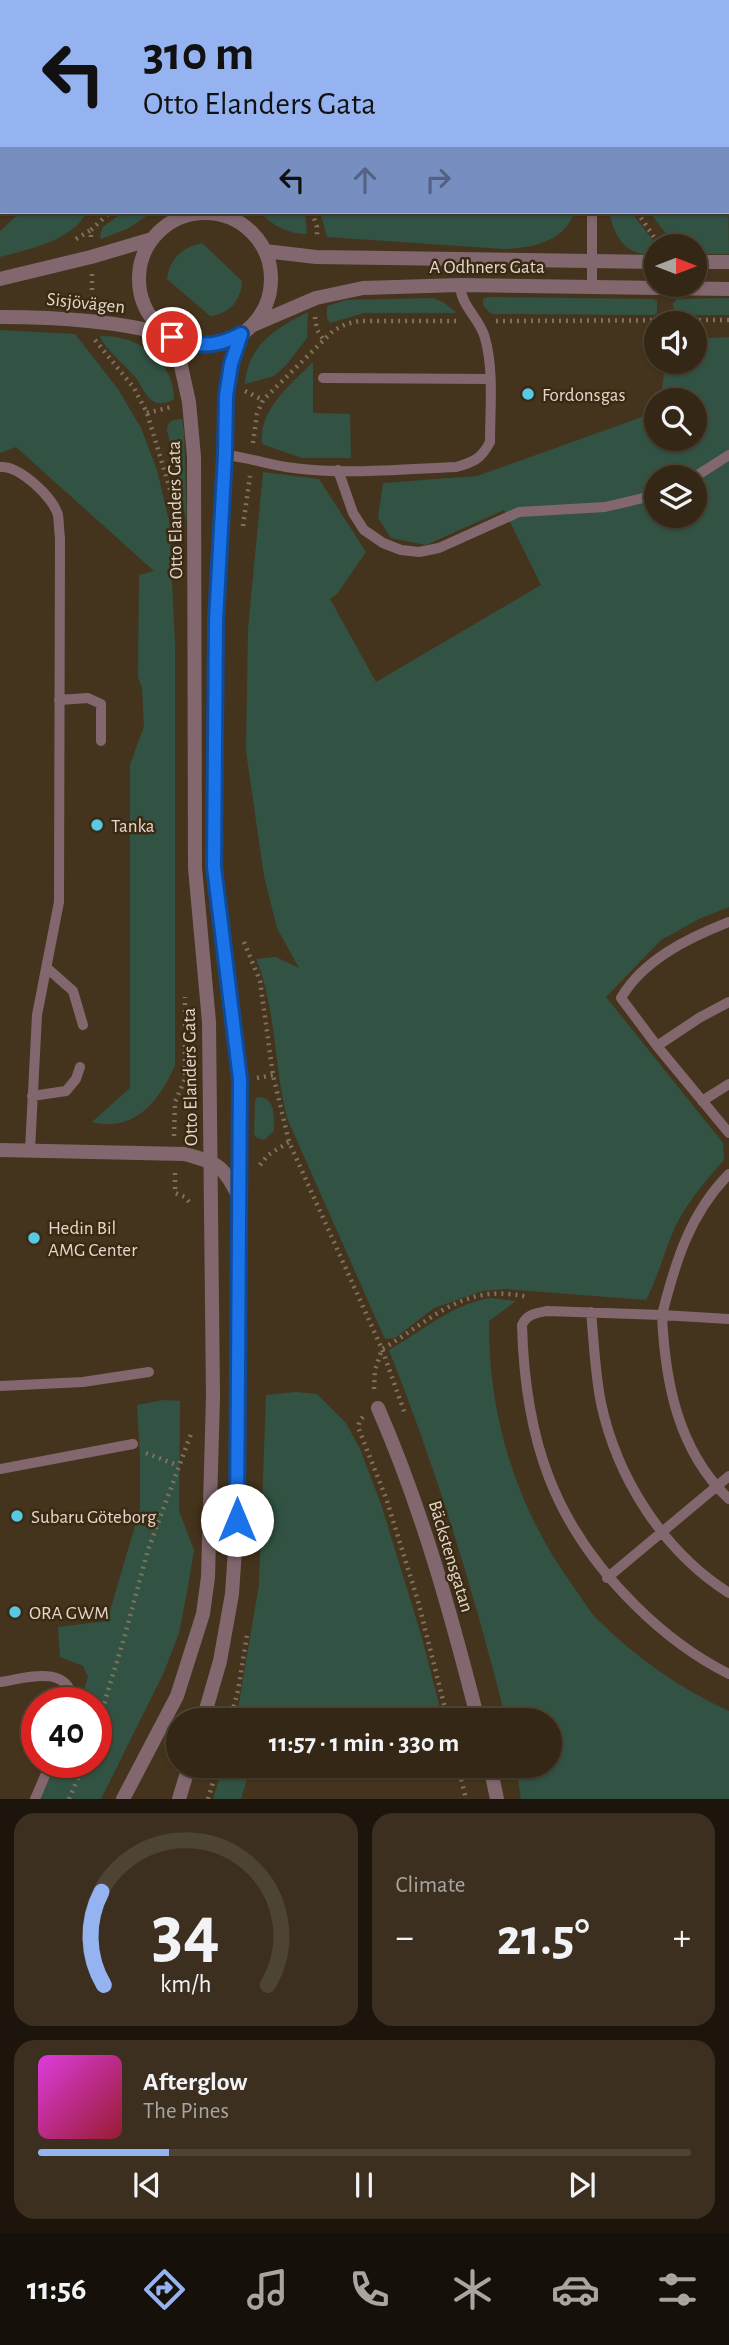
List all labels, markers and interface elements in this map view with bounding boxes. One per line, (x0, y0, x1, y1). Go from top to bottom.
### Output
icon: left (28, 28, 119, 119)
text: 310 m (143, 30, 254, 79)
text: Otto Elanders Gata (143, 88, 376, 120)
icon: left (273, 161, 311, 199)
icon: ahead (346, 161, 384, 199)
icon: right (419, 161, 457, 199)
north arrow (644, 234, 707, 298)
map controls (644, 234, 707, 528)
street label: A Odhners Gata (429, 258, 545, 277)
street label: Sisjövägen (46, 290, 126, 317)
pin (142, 307, 202, 367)
button: sound (644, 311, 707, 374)
icon: arrive (153, 318, 191, 356)
marker: Fordonsgas (520, 386, 536, 402)
place label: Fordonsgas (542, 386, 625, 405)
button: search (644, 388, 707, 451)
street label: Otto Elanders Gata (165, 440, 186, 579)
button: layers (644, 465, 707, 528)
marker: Tanka (89, 817, 105, 833)
place label: Tanka (111, 817, 155, 836)
street label: Otto Elanders Gata (180, 1007, 201, 1146)
place label: Hedin Bil AMG Center (48, 1219, 137, 1260)
marker: Hedin Bil AMG Center (26, 1230, 42, 1246)
position arrow (200, 1483, 274, 1557)
street label: Bäckstensgatan (425, 1498, 477, 1614)
marker: Subaru Göteborg (9, 1508, 25, 1524)
place label: Subaru Göteborg (31, 1508, 157, 1527)
marker: ORA GWM (7, 1604, 23, 1620)
place label: ORA GWM (29, 1604, 109, 1623)
speed limit sign: 40 (21, 1687, 112, 1778)
text: 11:57 · 1 min · 330 m (269, 1730, 459, 1756)
text: Climate (396, 1874, 465, 1897)
text: 34 (152, 1898, 220, 1971)
text: 21.5° (497, 1912, 590, 1964)
text: − (396, 1919, 414, 1957)
text: + (673, 1919, 691, 1957)
text: km/h (160, 1972, 212, 1997)
text: Afterglow (143, 2069, 247, 2095)
text: The Pines (143, 2100, 229, 2123)
icon: previous (128, 2166, 166, 2204)
icon: pause (345, 2166, 383, 2204)
icon: next (563, 2166, 601, 2204)
icon: directions (140, 2265, 189, 2314)
icon: music (243, 2265, 292, 2314)
icon: phone (345, 2265, 394, 2314)
icon: climate (448, 2265, 497, 2314)
icon: car (551, 2265, 600, 2314)
icon: filters (653, 2265, 702, 2314)
text: 11:56 (27, 2273, 86, 2305)

